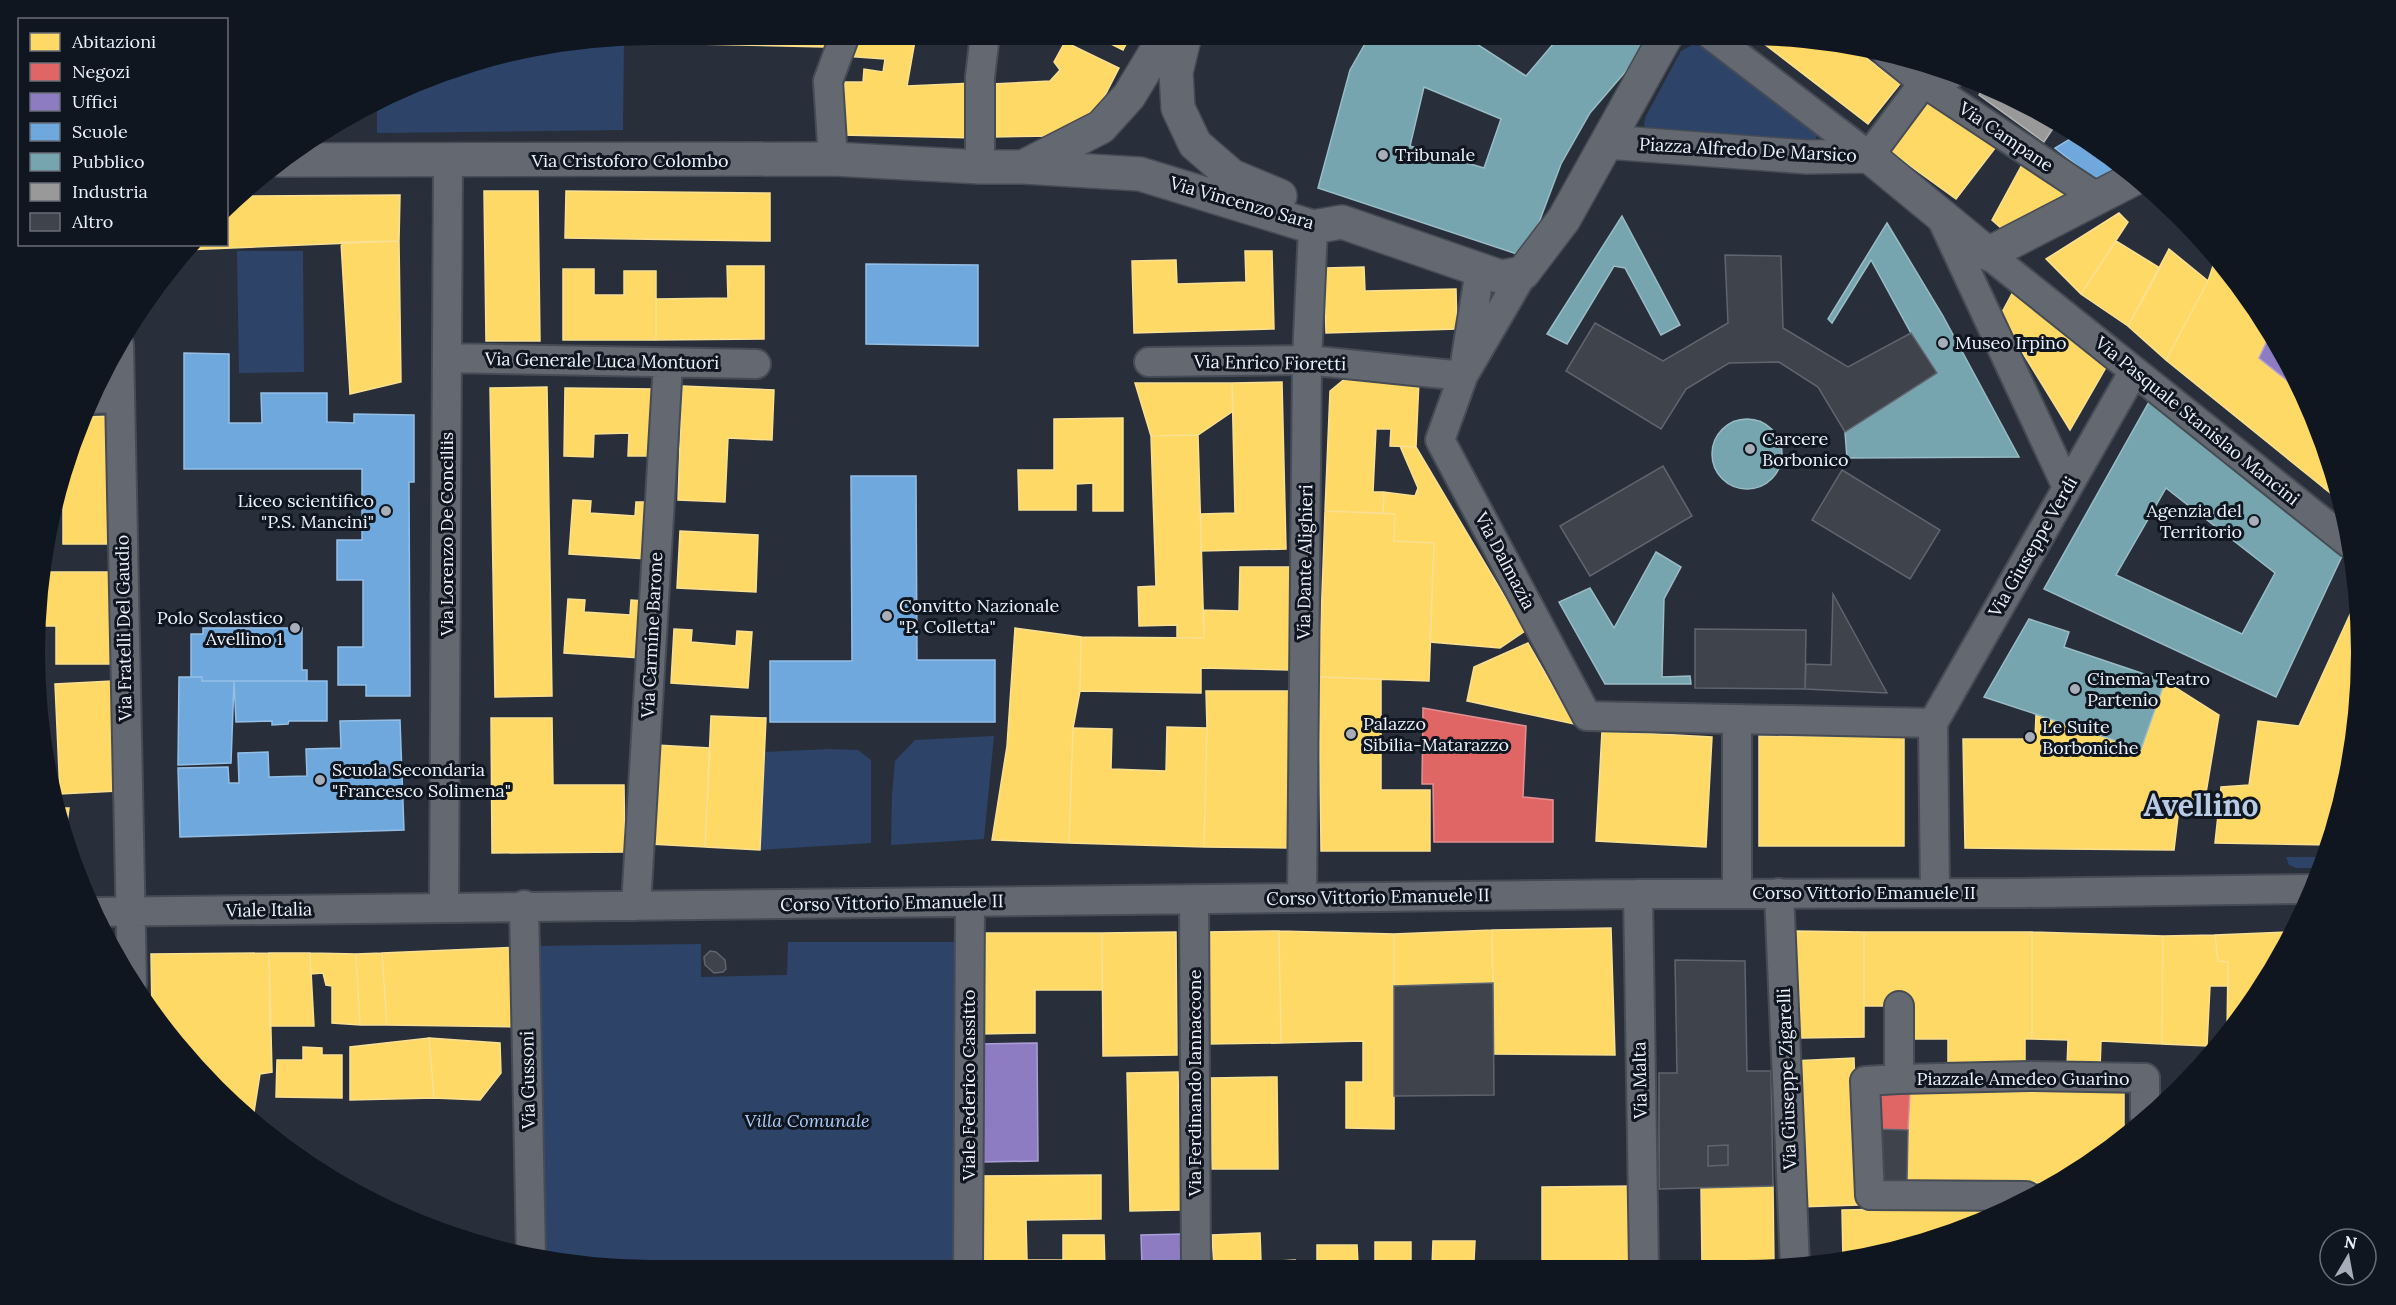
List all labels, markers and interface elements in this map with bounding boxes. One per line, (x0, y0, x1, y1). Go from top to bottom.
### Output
legend (18, 18, 228, 246)
text: Abitazioni (71, 30, 156, 53)
text: Negozi (72, 60, 130, 83)
text: Uffici (72, 90, 117, 113)
street label: Via Campane (1954, 96, 2058, 177)
text: Scuole (72, 120, 128, 143)
street label: Piazza Alfredo De Marsico (1639, 132, 1858, 167)
place label: Tribunale (1395, 143, 1475, 166)
marker: Tribunale (1376, 148, 1390, 162)
street label: Via Cristoforo Colombo (531, 149, 728, 172)
text: Pubblico (72, 150, 145, 173)
street label: Via Vincenzo Sara (1166, 171, 1317, 234)
text: Industria (72, 180, 148, 203)
text: Altro (71, 210, 113, 233)
street label: Via Pasquale Stanislao Mancini (2090, 330, 2304, 510)
place label: Museo Irpino (1955, 331, 2066, 354)
marker: Museo Irpino (1936, 336, 1950, 350)
street label: Via Generale Luca Montuori (484, 347, 719, 374)
street label: Via Enrico Fioretti (1193, 350, 1346, 375)
place label: Carcere Borbonico (1762, 427, 1848, 471)
street label: Via Lorenzo De Conciliis (435, 432, 458, 637)
marker: Carcere Borbonico (1743, 442, 1757, 456)
street label: Via Giuseppe Verdi (1982, 472, 2082, 622)
street label: Via Dante Alighieri (1292, 484, 1317, 641)
place label: Liceo scientifico "P.S. Mancini" (237, 489, 374, 533)
place label: Agenzia del Territorio (2145, 499, 2242, 543)
marker: Liceo scientifico "P.S. Mancini" (379, 504, 393, 518)
street label: Via Dalmazia (1470, 507, 1541, 613)
marker: Agenzia del Territorio (2247, 514, 2261, 528)
street label: Via Fratelli Del Gaudio (110, 535, 137, 722)
street label: Via Carmine Barone (636, 551, 667, 720)
place label: Convitto Nazionale "P. Colletta" (899, 594, 1059, 638)
place label: Polo Scolastico Avellino 1 (157, 606, 283, 650)
marker: Convitto Nazionale "P. Colletta" (880, 609, 894, 623)
marker: Polo Scolastico Avellino 1 (288, 621, 302, 635)
place label: Cinema Teatro Partenio (2087, 667, 2210, 711)
marker: Cinema Teatro Partenio (2068, 682, 2082, 696)
place label: Palazzo Sibilia-Matarazzo (1363, 712, 1509, 756)
place label: Le Suite Borboniche (2042, 715, 2139, 759)
marker: Palazzo Sibilia-Matarazzo (1344, 727, 1358, 741)
marker: Le Suite Borboniche (2023, 730, 2037, 744)
place label: Scuola Secondaria "Francesco Solimena" (332, 758, 511, 802)
marker: Scuola Secondaria "Francesco Solimena" (313, 773, 327, 787)
district label: Avellino (2143, 786, 2259, 824)
street label: Corso Vittorio Emanuele II (1752, 881, 1976, 904)
street label: Corso Vittorio Emanuele II (1266, 883, 1490, 910)
street label: Corso Vittorio Emanuele II (780, 889, 1004, 916)
street label: Viale Italia (225, 897, 312, 922)
street label: Via Ferdinando Iannaccone (1183, 969, 1206, 1198)
street label: Via Giuseppe Zigarelli (1772, 988, 1801, 1171)
street label: Viale Federico Cassitto (957, 989, 980, 1182)
street label: Via Gussoni (515, 1031, 540, 1130)
street label: Via Malta (1627, 1041, 1652, 1120)
street label: Piazzale Amedeo Guarino (1917, 1067, 2130, 1090)
park label: Villa Comunale (744, 1109, 870, 1132)
north arrow (2318, 1227, 2378, 1287)
text: N (2343, 1231, 2358, 1253)

